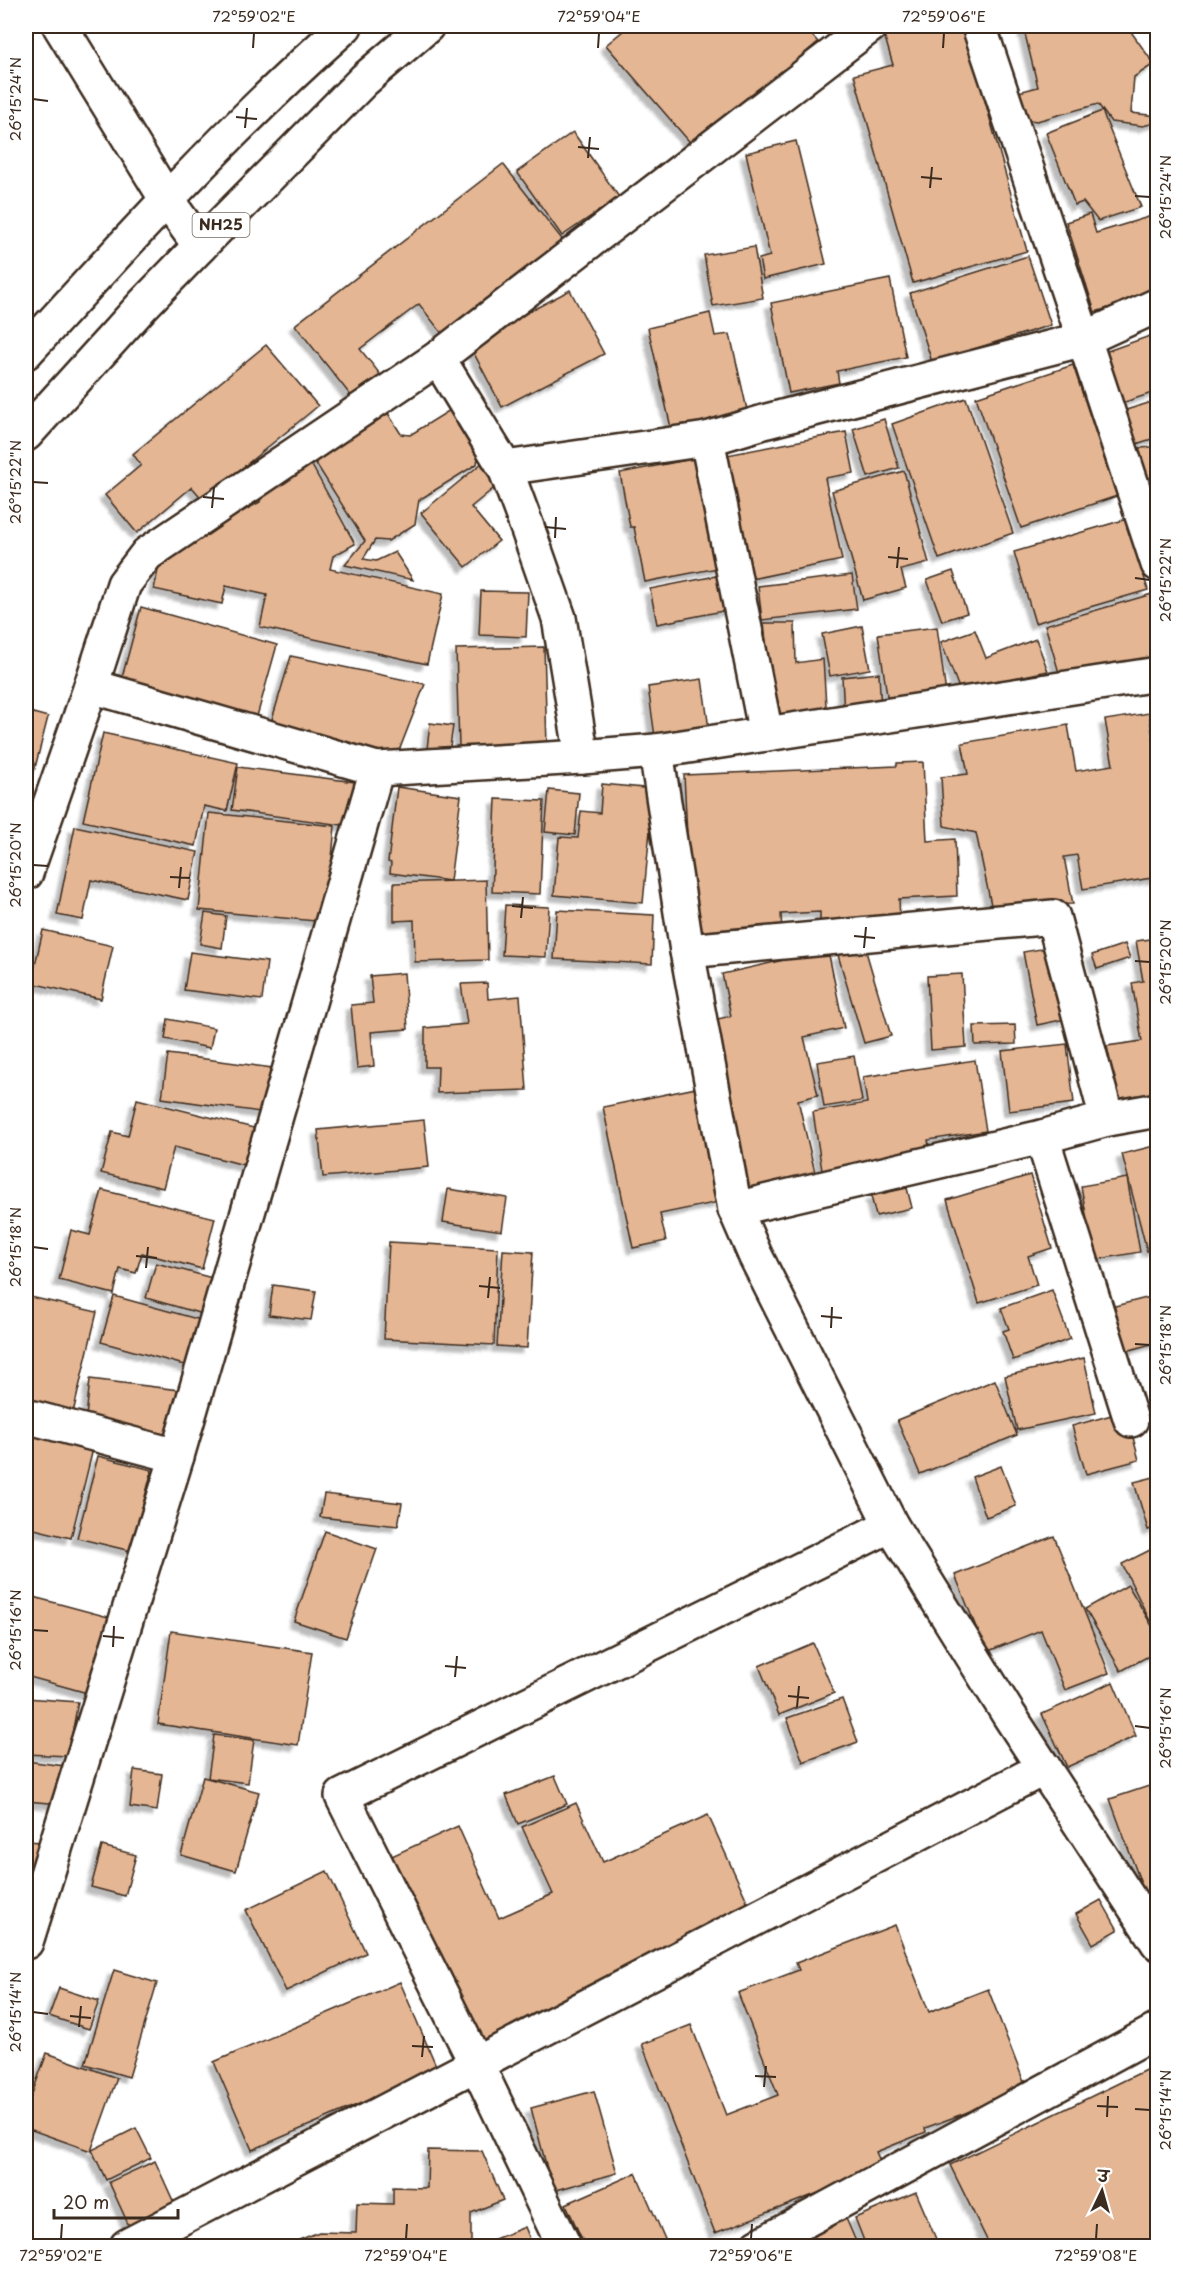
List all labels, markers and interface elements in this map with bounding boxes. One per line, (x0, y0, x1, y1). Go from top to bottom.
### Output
text: 72°59'02"E (212, 4, 296, 27)
text: 72°59'04"E (557, 4, 641, 27)
text: 72°59'06"E (902, 4, 986, 27)
text: 26°15'24"N (3, 57, 26, 141)
text: 26°15'24"N (1153, 155, 1176, 239)
road number: NH25 (192, 213, 250, 237)
text: 26°15'22"N (3, 440, 26, 524)
text: 26°15'22"N (1153, 538, 1176, 622)
text: 26°15'20"N (3, 822, 26, 908)
text: 26°15'20"N (1153, 919, 1176, 1005)
text: 26°15'18"N (3, 1207, 26, 1287)
text: 26°15'18"N (1153, 1305, 1176, 1385)
text: 26°15'16"N (3, 1589, 26, 1671)
text: 26°15'16"N (1153, 1687, 1176, 1769)
text: 26°15'14"N (3, 1972, 26, 2052)
text: 26°15'14"N (1153, 2070, 1176, 2150)
north arrow (1072, 2161, 1132, 2221)
text: उ (1095, 2162, 1111, 2188)
scale bar (54, 2182, 178, 2220)
text: 20 m (63, 2188, 109, 2215)
text: 72°59'02"E (19, 2243, 103, 2266)
text: 72°59'04"E (364, 2243, 448, 2266)
text: 72°59'06"E (709, 2243, 793, 2266)
text: 72°59'08"E (1054, 2243, 1138, 2266)

